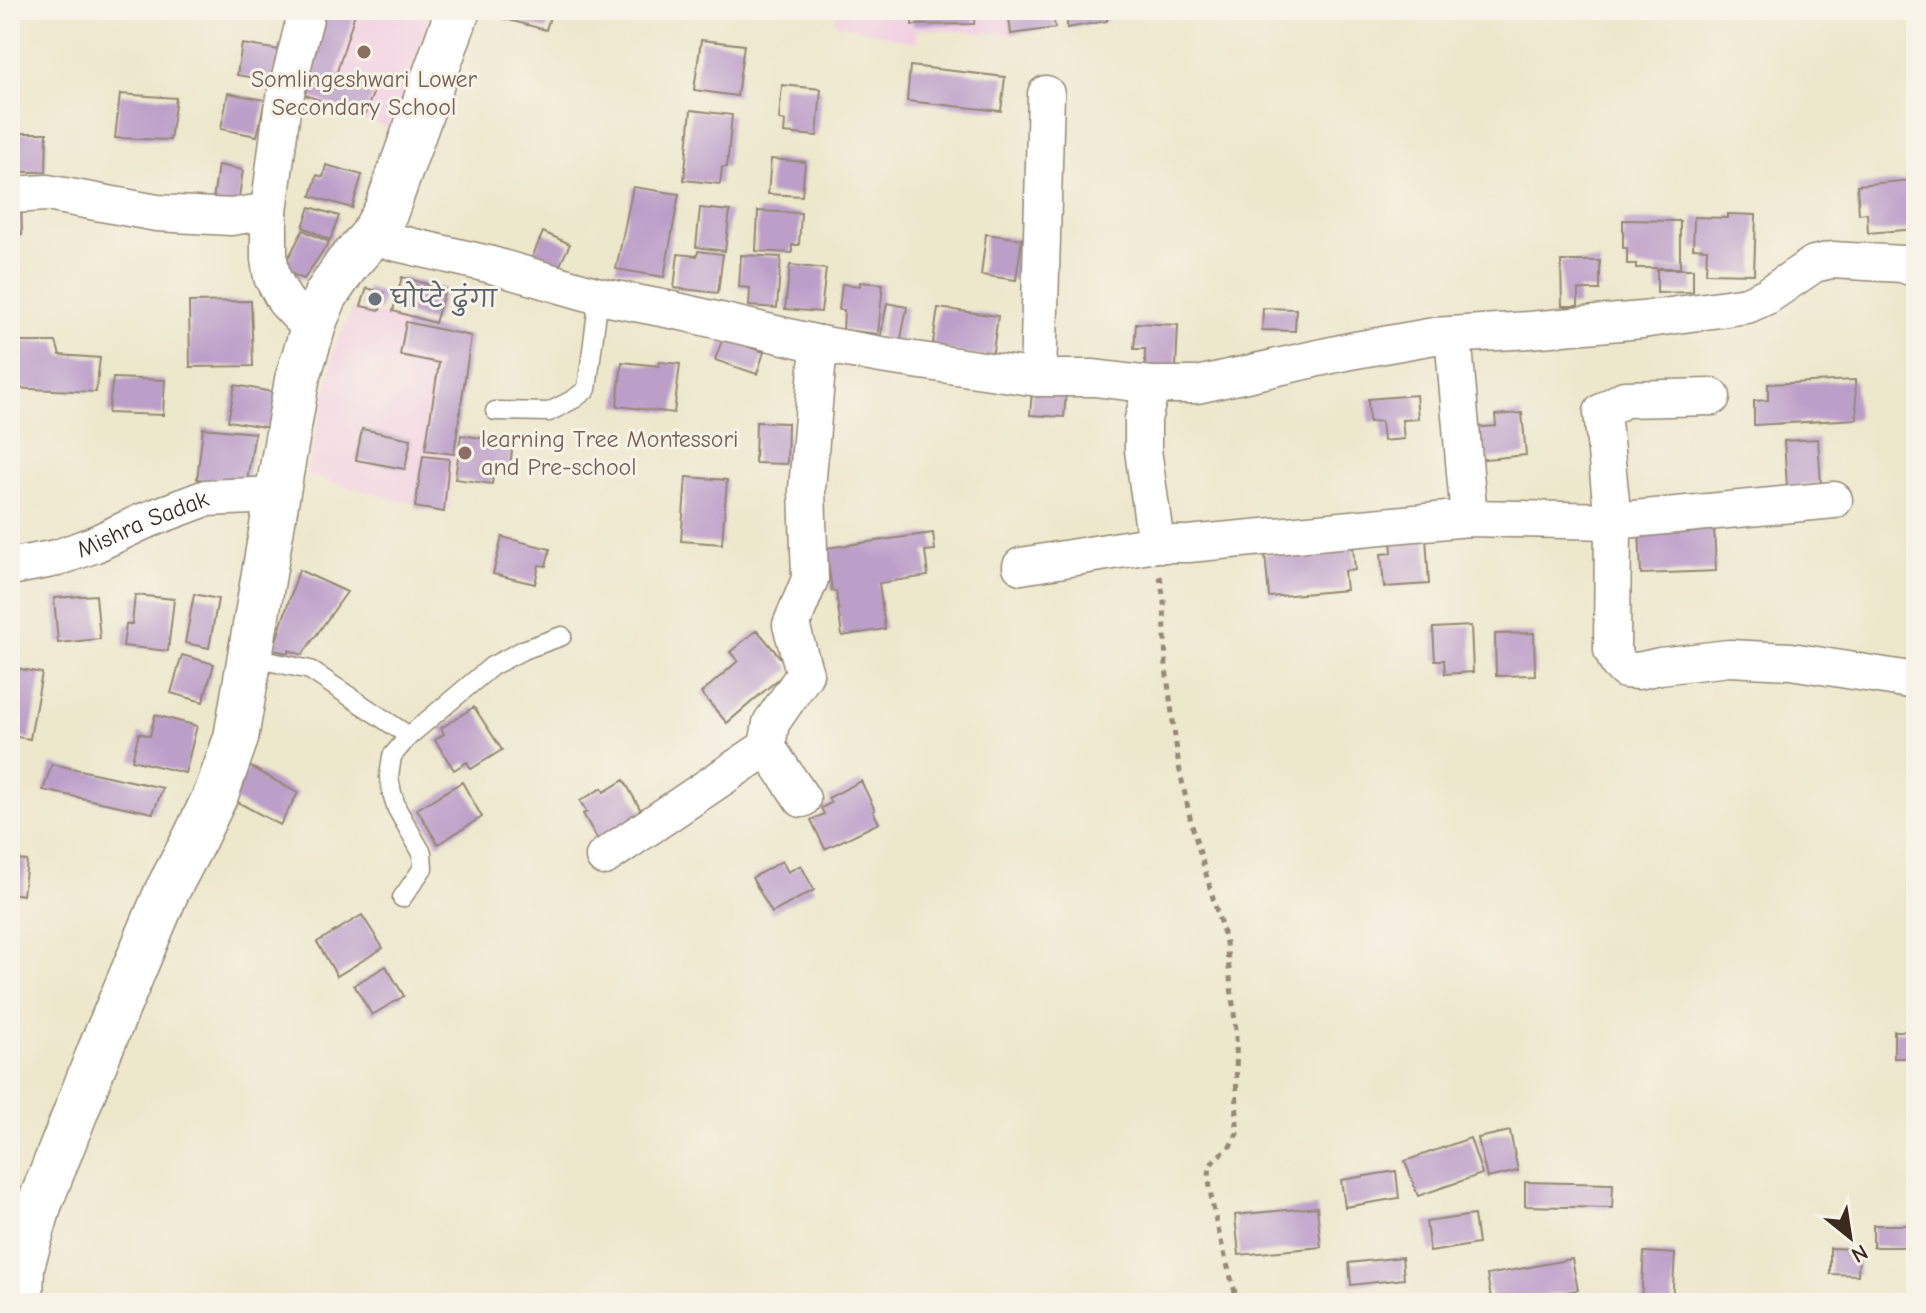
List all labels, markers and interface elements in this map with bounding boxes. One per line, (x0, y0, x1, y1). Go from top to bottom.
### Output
marker: Somlingeshwari Lower Secondary School (355, 43, 373, 61)
place label: Somlingeshwari Lower Secondary School (251, 65, 478, 121)
place label: घोप्टे ढुंगा (389, 280, 498, 316)
marker: घोप्टे ढुंगा (366, 290, 384, 308)
place label: learning Tree Montessori and Pre-school (481, 425, 738, 481)
marker: learning Tree Montessori and Pre-school (456, 444, 474, 462)
street label: Mishra Sadak (73, 484, 213, 564)
north arrow (1810, 1197, 1890, 1277)
text: N (1847, 1239, 1872, 1268)

